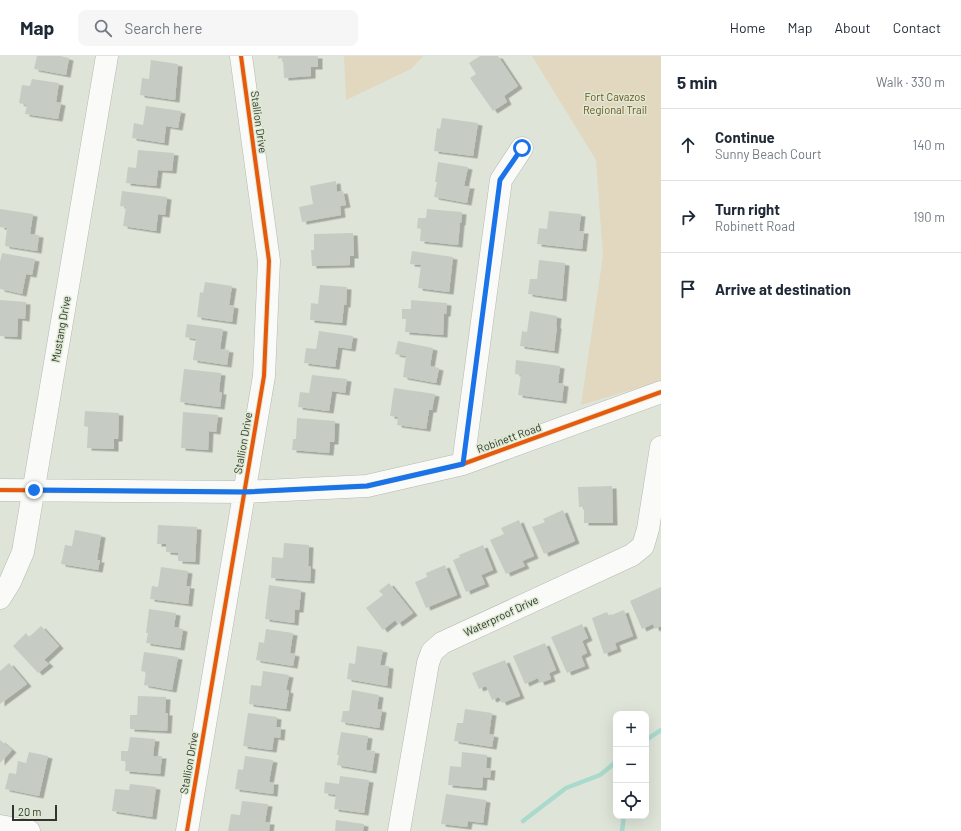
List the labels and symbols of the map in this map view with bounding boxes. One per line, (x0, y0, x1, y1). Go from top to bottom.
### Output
street label: Stallion Drive (249, 90, 270, 154)
park label: Fort Cavazos Regional Trail (583, 90, 647, 116)
route start (513, 139, 531, 157)
street label: Mustang Drive (48, 295, 73, 363)
street label: Stallion Drive (231, 411, 254, 475)
street label: Robinett Road (475, 420, 543, 455)
route end (25, 481, 43, 499)
street label: Waterproof Drive (461, 592, 540, 639)
street label: Stallion Drive (177, 731, 200, 795)
scale bar (12, 803, 57, 822)

